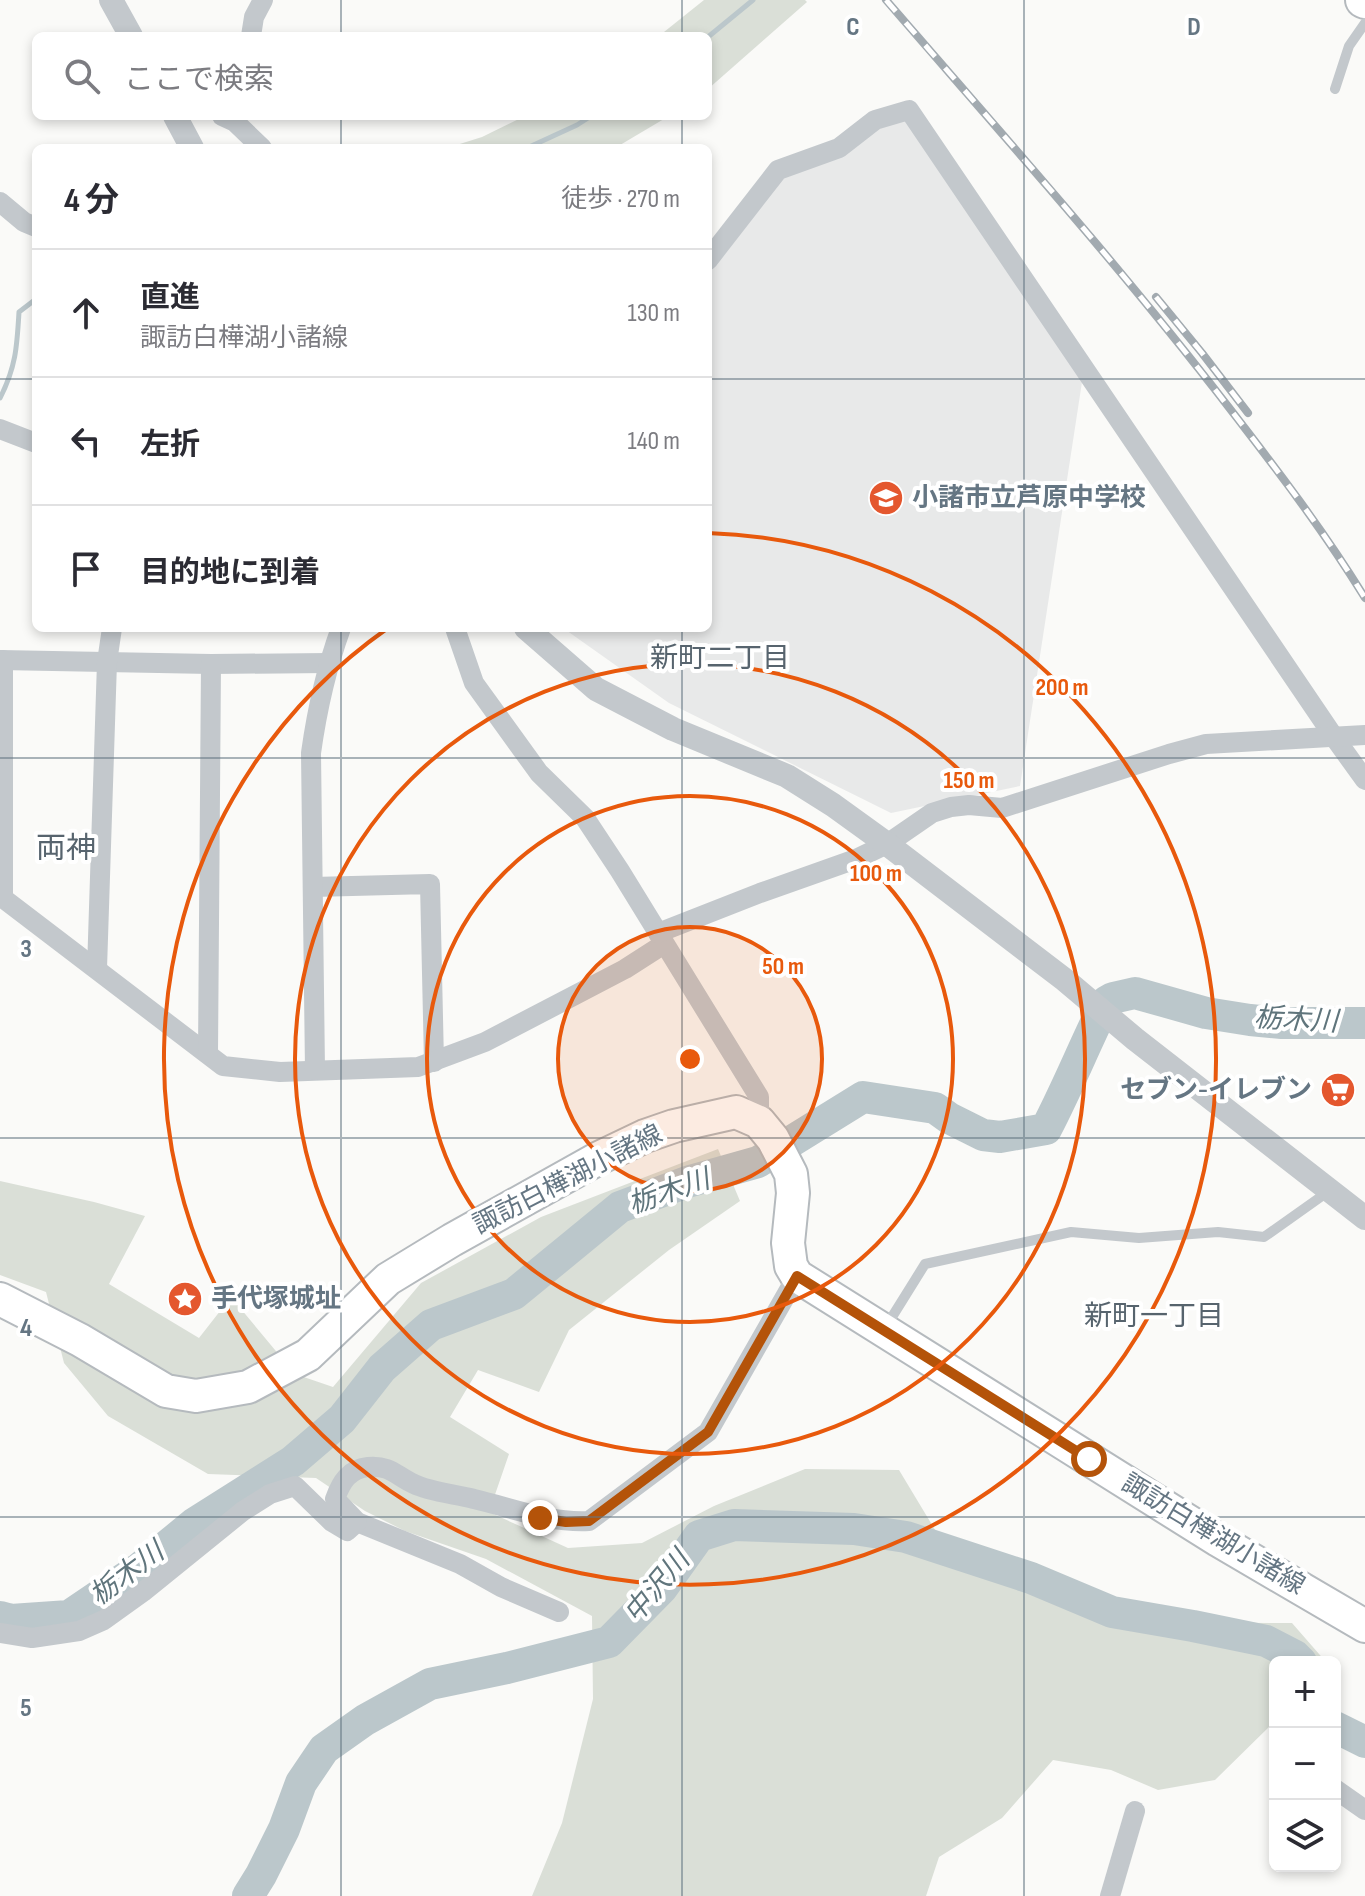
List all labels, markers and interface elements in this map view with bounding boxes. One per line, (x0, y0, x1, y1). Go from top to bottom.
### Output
text: C (846, 12, 860, 43)
text: D (1187, 12, 1201, 43)
search box (32, 32, 712, 120)
icon: search (60, 54, 104, 98)
text: ここで検索 (124, 62, 274, 98)
text: 4 分 (64, 180, 119, 221)
text: 徒歩 · 270 m (561, 184, 680, 215)
text: 直進 (140, 280, 200, 316)
icon: ahead (64, 291, 108, 335)
text: 130 m (628, 298, 680, 329)
text: 諏訪白樺湖小諸線 (140, 323, 348, 354)
icon: left (64, 419, 108, 463)
text: 140 m (628, 426, 680, 457)
text: 左折 (140, 427, 200, 463)
school or university icon: 小諸市立芦原中学校 (867, 479, 905, 517)
place label: 小諸市立芦原中学校 (912, 483, 1146, 514)
icon: arrive (64, 547, 108, 591)
text: 目的地に到着 (140, 555, 320, 591)
district label: 新町二丁目 (650, 642, 790, 675)
text: 200 m (1035, 673, 1089, 702)
text: 150 m (943, 766, 995, 795)
district label: 両神 (36, 831, 96, 867)
text: 100 m (850, 859, 902, 888)
text: 3 (20, 934, 32, 965)
text: 50 m (762, 952, 804, 981)
water label: 栃木川 (1253, 1001, 1342, 1039)
centre of rings (676, 1045, 704, 1073)
supermarket icon: セブン-イレブン (1319, 1071, 1357, 1109)
place label: セブン-イレブン (1120, 1075, 1312, 1106)
street label: 諏訪白樺湖小諸線 (468, 1119, 668, 1241)
water label: 栃木川 (624, 1162, 717, 1221)
place icon: 手代塚城址 (166, 1280, 204, 1318)
place label: 手代塚城址 (211, 1284, 341, 1315)
district label: 新町一丁目 (1084, 1300, 1224, 1333)
text: 4 (20, 1313, 32, 1344)
route start (1071, 1441, 1107, 1477)
street label: 諏訪白樺湖小諸線 (1116, 1468, 1310, 1602)
route end (522, 1500, 558, 1536)
water label: 栃木川 (84, 1534, 173, 1612)
water label: 中沢川 (617, 1542, 699, 1630)
map controls (1269, 1656, 1341, 1872)
button: + (1269, 1656, 1341, 1728)
text: 5 (20, 1693, 32, 1724)
button: − (1269, 1728, 1341, 1800)
button: layers (1269, 1800, 1341, 1872)

